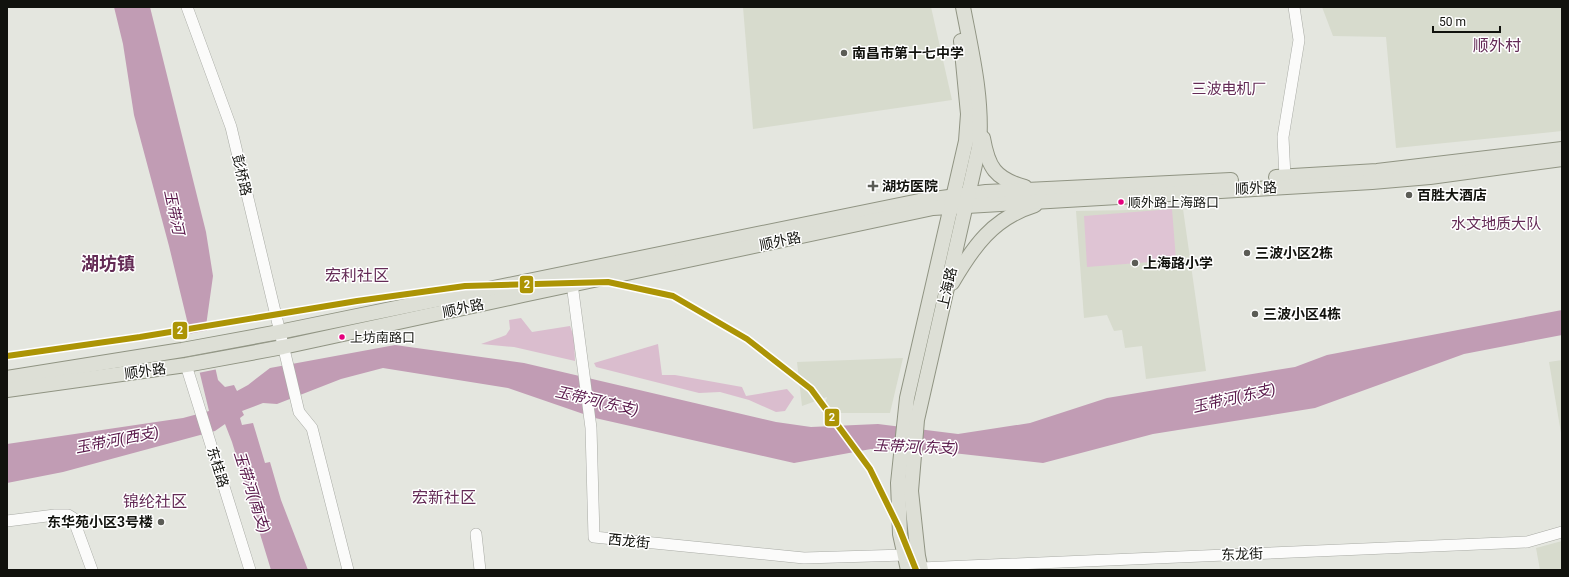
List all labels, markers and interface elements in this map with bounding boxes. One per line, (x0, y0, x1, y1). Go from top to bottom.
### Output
scale bar (1433, 8, 1500, 34)
text: 50 m (1439, 15, 1466, 29)
district label: 顺外村 (1473, 36, 1521, 55)
place label: 南昌市第十七中学 (852, 45, 964, 61)
marker: 南昌市第十七中学 (839, 48, 849, 58)
district label: 三波电机厂 (1191, 80, 1267, 98)
street label: 彭桥路 (229, 153, 255, 197)
place label: 湖坊医院 (882, 178, 938, 194)
street label: 顺外路 (1235, 179, 1277, 197)
marker: 湖坊医院 (867, 180, 879, 192)
place label: 百胜大酒店 (1417, 187, 1487, 203)
water label: 玉带河 (161, 188, 188, 239)
marker: 百胜大酒店 (1404, 190, 1414, 200)
place label: 顺外路上海路口 (1128, 195, 1219, 210)
marker: 顺外路上海路口 (1116, 197, 1126, 207)
district label: 水文地质大队 (1451, 215, 1541, 233)
street label: 顺外路 (758, 229, 802, 253)
place label: 三波小区2栋 (1255, 245, 1333, 261)
marker: 三波小区2栋 (1242, 248, 1252, 258)
district label: 湖坊镇 (81, 253, 135, 274)
place label: 上海路小学 (1143, 255, 1213, 271)
marker: 上海路小学 (1130, 258, 1140, 268)
district label: 宏利社区 (325, 266, 389, 285)
street label: 上海路 (934, 266, 960, 310)
line badge: 2 (519, 275, 534, 294)
text: 2 (524, 278, 530, 291)
street label: 顺外路 (441, 296, 485, 320)
place label: 三波小区4栋 (1263, 306, 1341, 322)
marker: 三波小区4栋 (1250, 309, 1260, 319)
line badge: 2 (172, 321, 188, 340)
text: 2 (177, 324, 183, 337)
place label: 上坊南路口 (350, 330, 415, 345)
marker: 上坊南路口 (337, 332, 347, 342)
street label: 顺外路 (123, 360, 167, 382)
water label: 玉带河(东支) (1191, 380, 1277, 416)
water label: 玉带河(东支) (554, 383, 640, 419)
line badge: 2 (824, 408, 840, 427)
text: 2 (829, 411, 835, 424)
water label: 玉带河(西支) (74, 423, 160, 457)
water label: 玉带河(东支) (873, 437, 959, 457)
street label: 东桂路 (204, 445, 232, 489)
water label: 玉带河(南支) (230, 449, 274, 535)
district label: 宏新社区 (412, 488, 476, 507)
district label: 锦纶社区 (123, 492, 187, 511)
place label: 东华苑小区3号楼 (47, 514, 153, 530)
marker: 东华苑小区3号楼 (156, 517, 166, 527)
street label: 西龙街 (607, 531, 651, 551)
street label: 东龙街 (1221, 545, 1263, 563)

